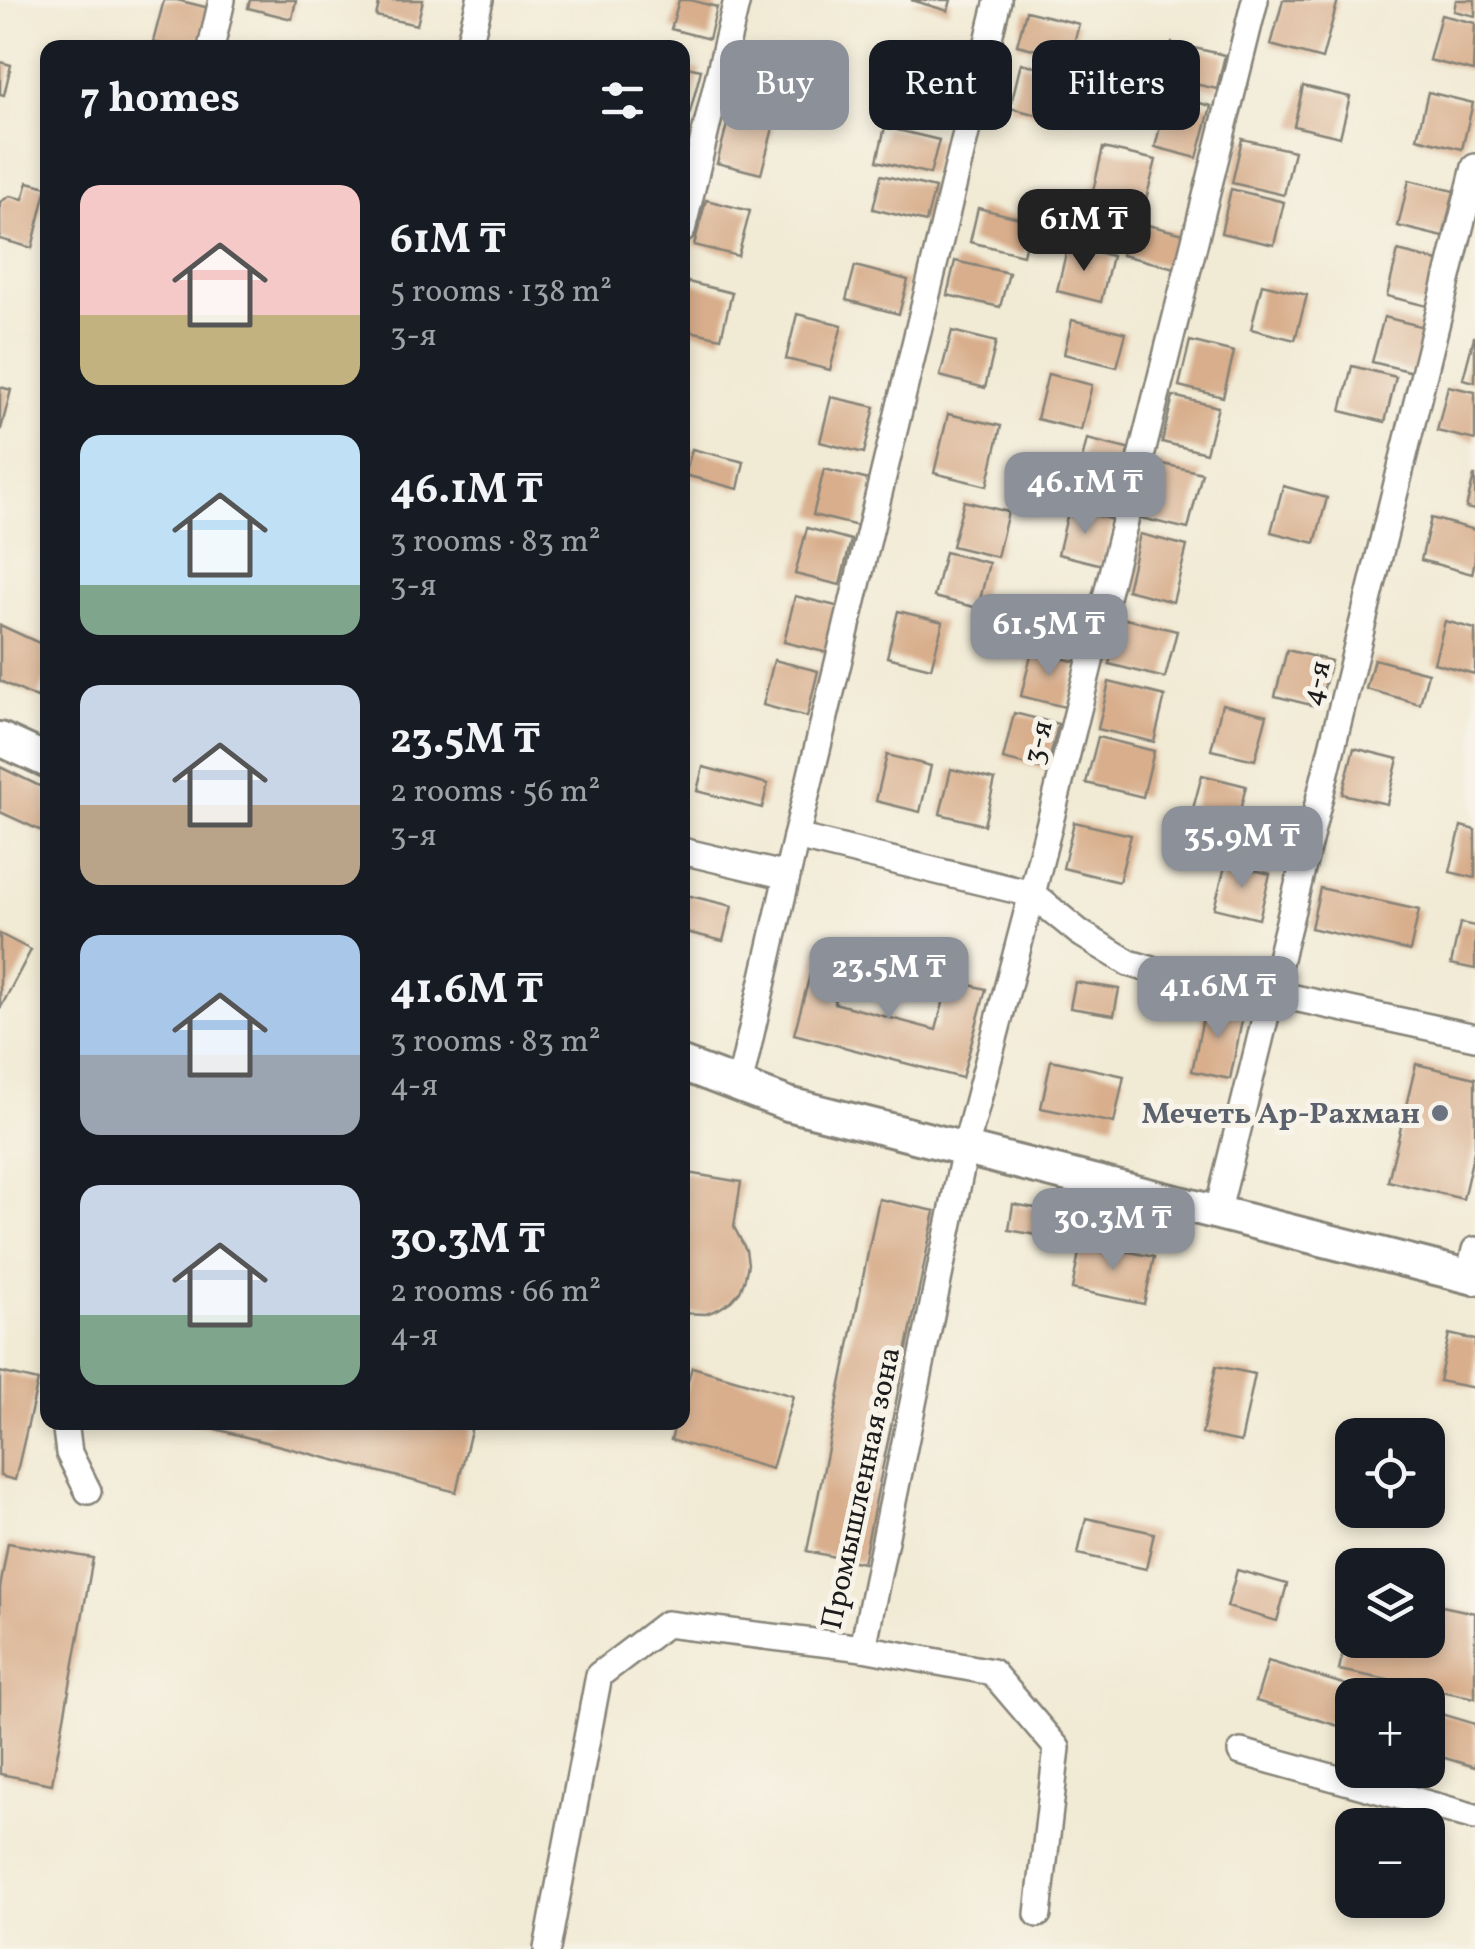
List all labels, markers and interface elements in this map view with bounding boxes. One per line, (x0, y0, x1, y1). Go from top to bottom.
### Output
chip: Buy (720, 40, 849, 130)
chip: Rent (869, 40, 1012, 130)
chip: Filters (1032, 40, 1200, 130)
text: 7 homes (80, 71, 240, 130)
icon: filters (595, 73, 650, 128)
pin: 61M ₸ (1014, 189, 1154, 274)
text: 61M ₸ (1040, 199, 1128, 243)
text: 61M ₸ (390, 212, 506, 271)
icon: home (160, 225, 280, 345)
text: 5 rooms · 138 m² (390, 271, 612, 315)
text: 3-я (390, 315, 437, 359)
pin: 46.1M ₸ (993, 452, 1177, 537)
text: 46.1M ₸ (390, 462, 544, 521)
text: 46.1M ₸ (1026, 462, 1144, 506)
icon: home (160, 475, 280, 595)
text: 3 rooms · 83 m² (390, 521, 601, 565)
text: 3-я (390, 565, 437, 609)
pin: 61.5M ₸ (957, 594, 1141, 679)
text: 61.5M ₸ (993, 604, 1105, 648)
street label: 4-я (1291, 657, 1343, 710)
text: 23.5M ₸ (390, 712, 541, 771)
street label: 3-я (1013, 716, 1065, 769)
icon: home (160, 725, 280, 845)
text: 2 rooms · 56 m² (390, 771, 600, 815)
pin: 35.9M ₸ (1150, 806, 1334, 891)
text: 3-я (390, 815, 437, 859)
text: 35.9M ₸ (1184, 816, 1300, 860)
pin: 23.5M ₸ (797, 937, 981, 1022)
text: 23.5M ₸ (832, 947, 946, 991)
pin: 41.6M ₸ (1126, 956, 1310, 1041)
text: 41.6M ₸ (390, 962, 544, 1021)
text: 41.6M ₸ (1159, 966, 1277, 1010)
icon: home (160, 975, 280, 1095)
text: 3 rooms · 83 m² (390, 1021, 601, 1065)
text: 4-я (390, 1065, 438, 1109)
place label: Мечеть Ар-Рахман (1141, 1094, 1420, 1136)
marker: Мечеть Ар-Рахман (1429, 1102, 1451, 1124)
pin: 30.3M ₸ (1021, 1188, 1205, 1273)
text: 30.3M ₸ (1054, 1198, 1172, 1242)
text: 30.3M ₸ (390, 1212, 546, 1271)
icon: home (160, 1225, 280, 1345)
text: 2 rooms · 66 m² (390, 1271, 601, 1315)
text: 4-я (390, 1315, 438, 1359)
street label: Промышленная зона (812, 1343, 912, 1633)
map controls (1335, 1418, 1445, 1918)
button: locate (1335, 1418, 1445, 1528)
button: layers (1335, 1548, 1445, 1658)
button: + (1335, 1678, 1445, 1788)
button: − (1335, 1808, 1445, 1918)

